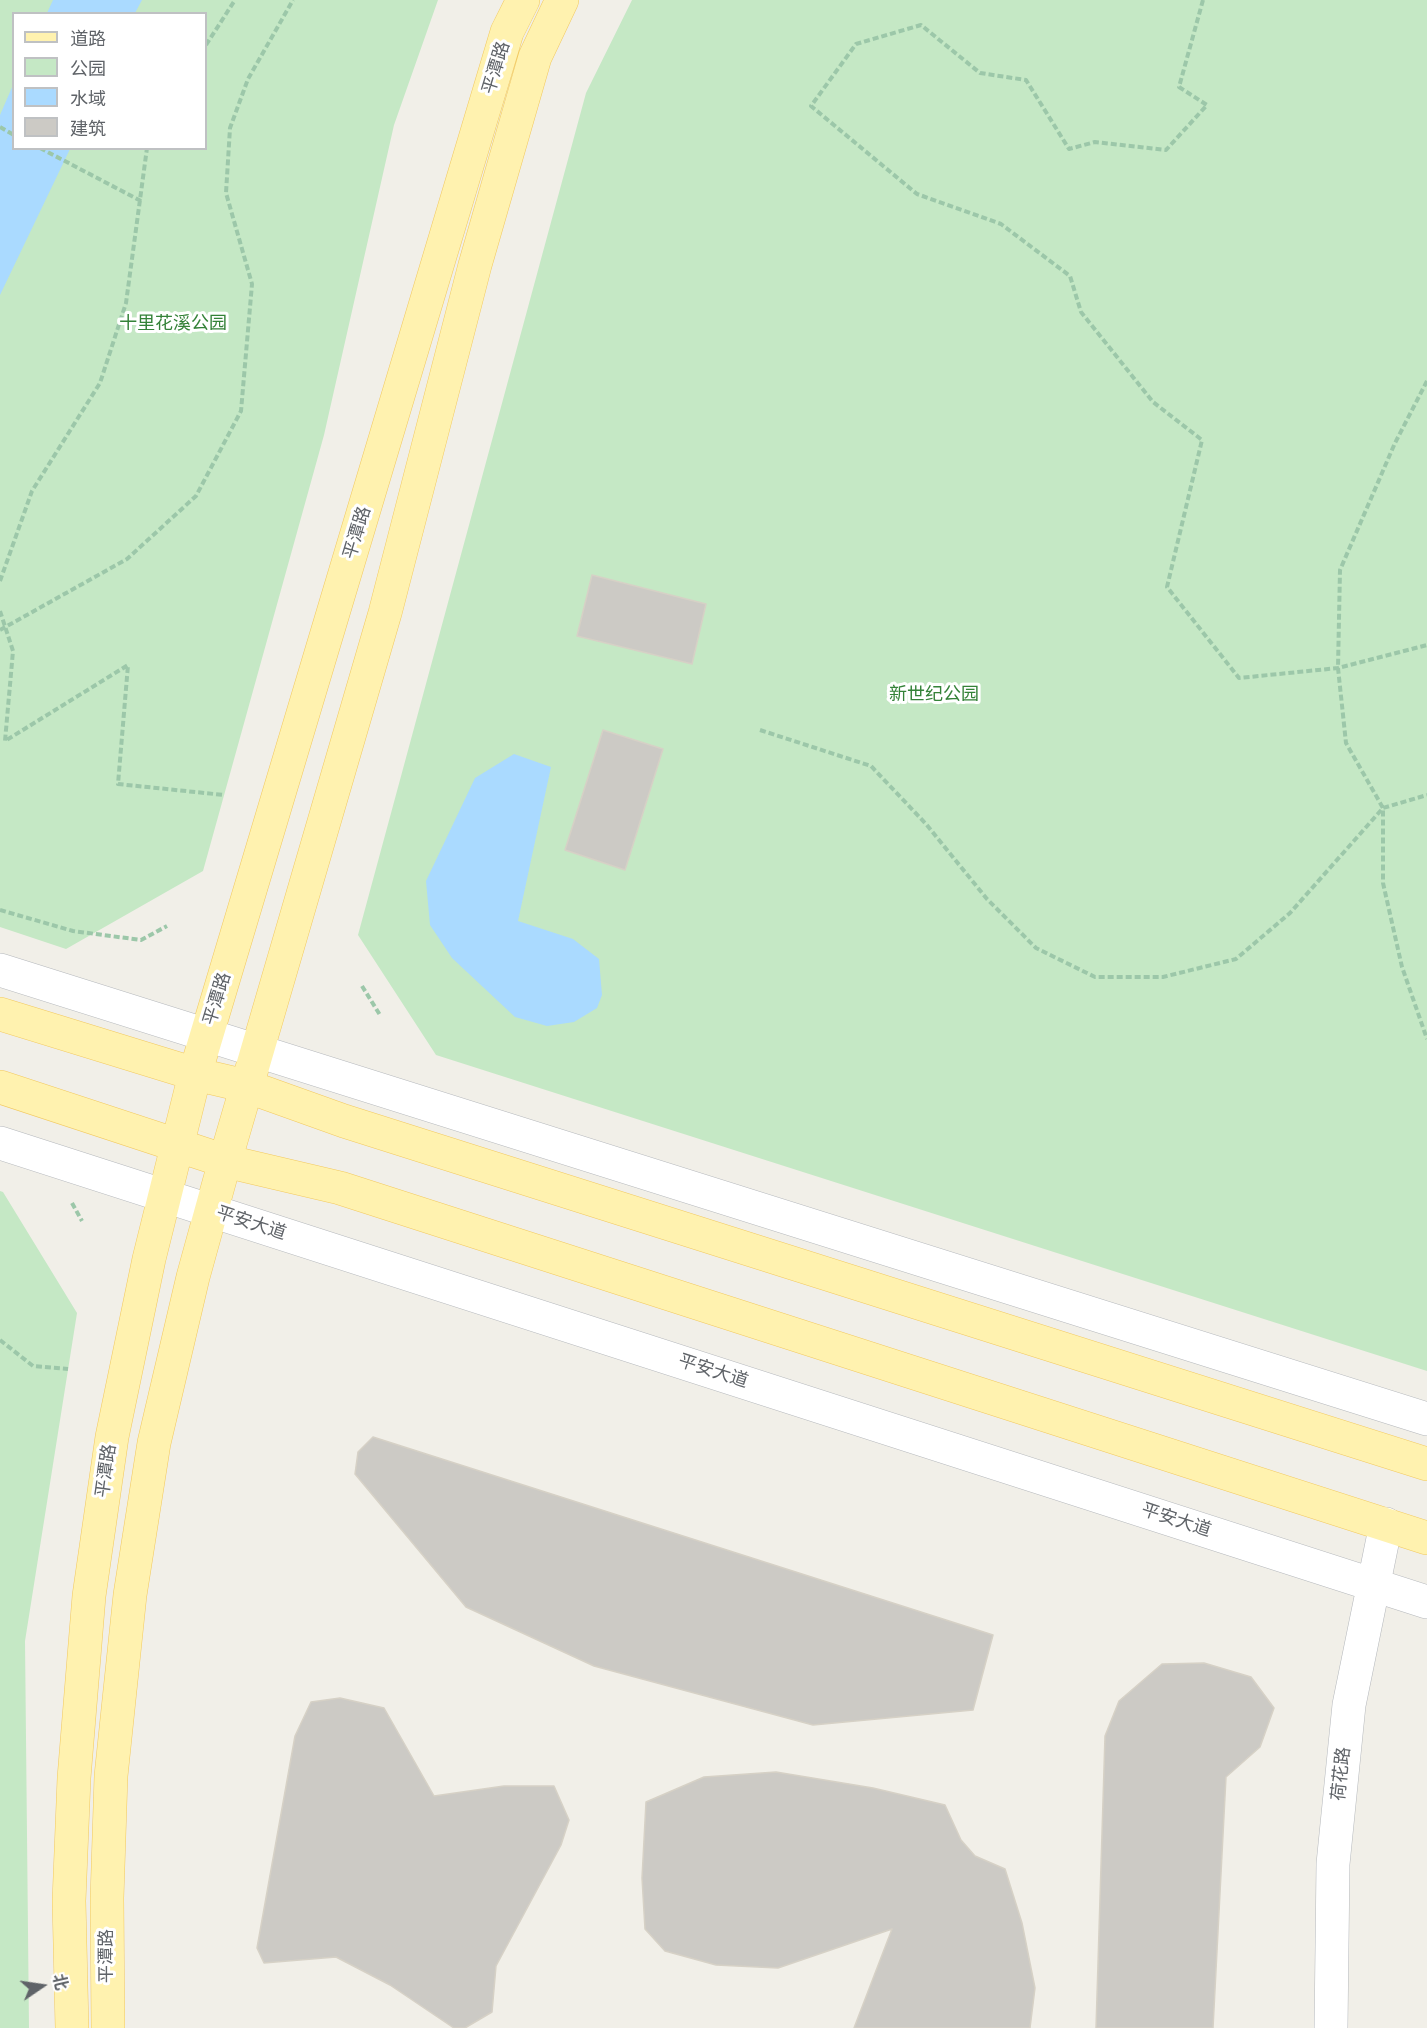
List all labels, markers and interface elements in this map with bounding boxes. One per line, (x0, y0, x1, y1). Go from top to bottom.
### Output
legend (12, 12, 207, 150)
text: 道路 (70, 28, 106, 49)
street label: 平潭路 (479, 39, 515, 97)
text: 公园 (70, 58, 106, 79)
text: 水域 (70, 88, 106, 109)
text: 建筑 (70, 118, 106, 139)
park label: 十里花溪公园 (119, 313, 227, 335)
street label: 平潭路 (340, 504, 376, 562)
park label: 新世纪公园 (889, 684, 979, 706)
street label: 平潭路 (200, 970, 236, 1028)
street label: 平安大道 (213, 1203, 289, 1245)
street label: 平安大道 (675, 1351, 751, 1393)
street label: 平潭路 (93, 1443, 121, 1499)
street label: 平安大道 (1138, 1500, 1214, 1542)
street label: 荷花路 (1328, 1746, 1356, 1802)
street label: 平潭路 (96, 1929, 118, 1983)
north arrow (12, 1956, 72, 2016)
text: 北 (49, 1972, 71, 1992)

